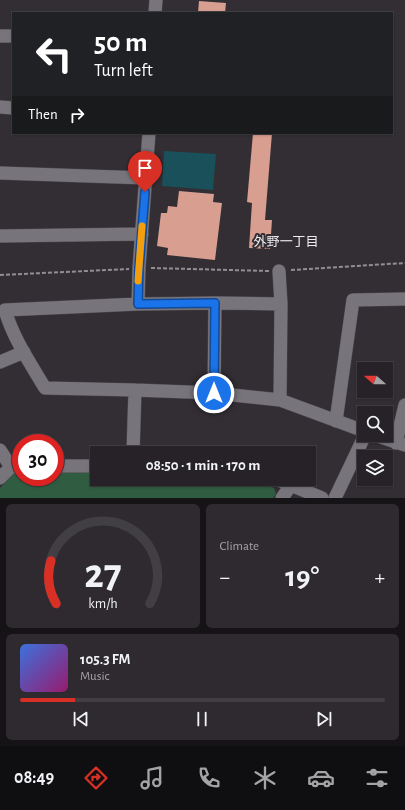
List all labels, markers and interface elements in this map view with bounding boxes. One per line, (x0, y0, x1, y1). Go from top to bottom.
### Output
icon: left (28, 28, 80, 80)
text: 50 m (94, 29, 148, 57)
text: Turn left (94, 62, 153, 80)
icon: right (66, 104, 88, 126)
text: Then (28, 107, 58, 122)
pin (128, 151, 162, 192)
icon: arrive (134, 157, 156, 179)
district label: 外野一丁目 (253, 234, 319, 249)
north arrow (357, 362, 393, 398)
map controls (357, 362, 393, 486)
position arrow (193, 372, 235, 414)
button: search (357, 406, 393, 442)
speed limit sign: 30 (12, 434, 64, 486)
button: layers (357, 450, 393, 486)
text: 08:50 · 1 min · 170 m (146, 458, 260, 473)
text: Climate (220, 540, 259, 553)
text: 27 (84, 554, 122, 595)
text: 19° (285, 562, 319, 592)
text: − (220, 566, 230, 588)
text: + (374, 566, 385, 588)
text: km/h (88, 597, 117, 611)
text: 105.3 FM (80, 652, 131, 667)
text: Music (80, 670, 110, 683)
icon: previous (70, 708, 92, 730)
icon: pause (191, 708, 213, 730)
icon: next (313, 708, 335, 730)
icon: directions (82, 764, 110, 792)
icon: music (138, 764, 166, 792)
icon: phone (195, 764, 223, 792)
icon: climate (251, 764, 279, 792)
icon: car (307, 764, 335, 792)
icon: filters (363, 764, 391, 792)
text: 08:49 (14, 769, 54, 787)

